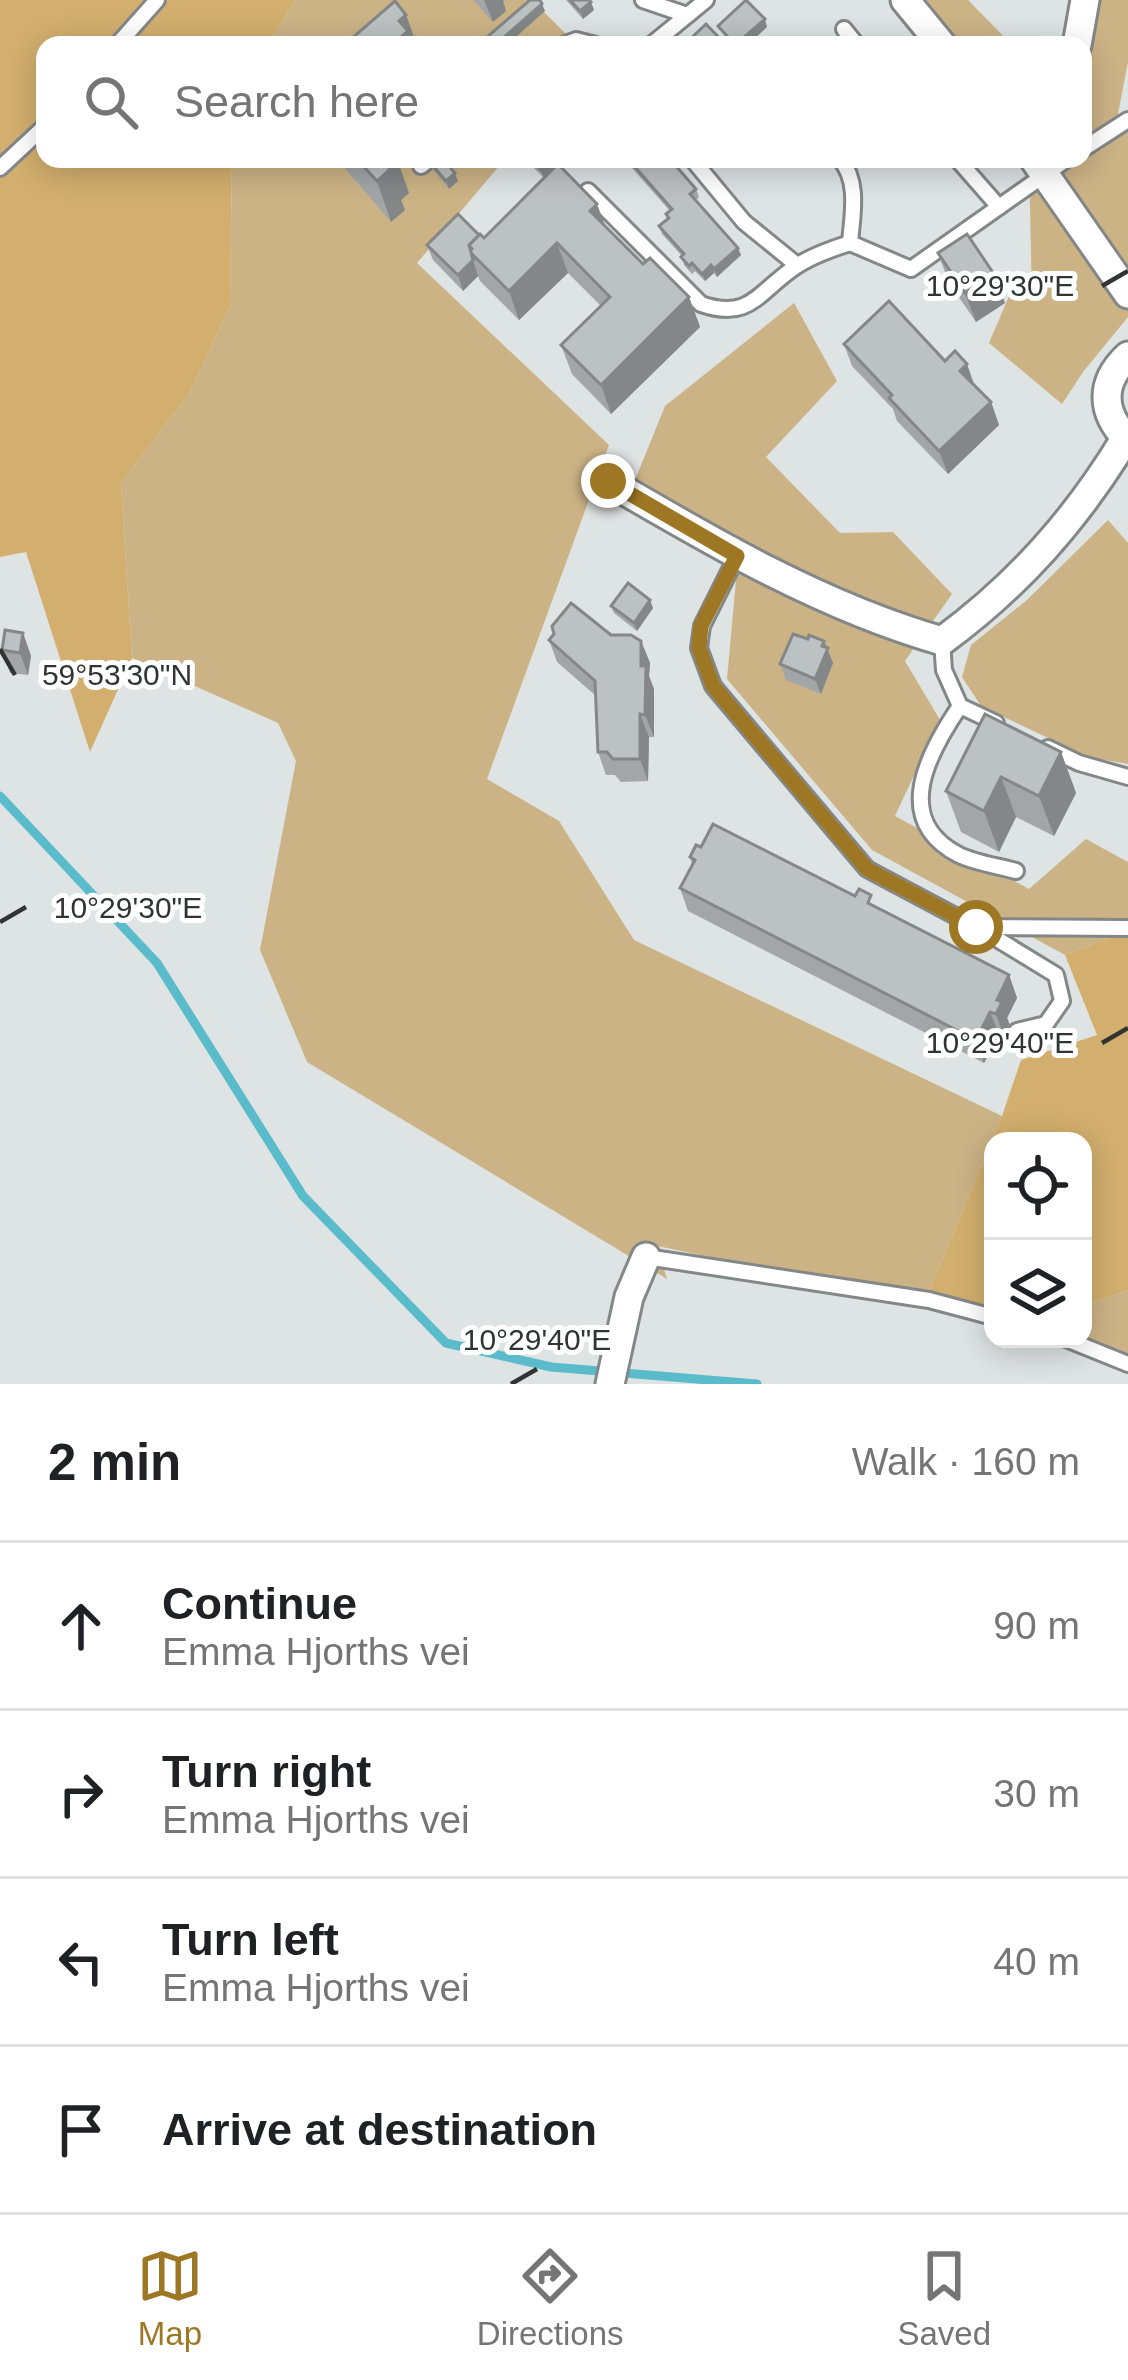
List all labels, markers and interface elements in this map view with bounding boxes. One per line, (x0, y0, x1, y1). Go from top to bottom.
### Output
search box (36, 36, 1092, 168)
icon: search (78, 69, 144, 135)
text: Search here (174, 76, 419, 127)
text: 10°29'30"E (926, 269, 1074, 302)
route end (581, 454, 635, 508)
text: 59°53'30"N (42, 658, 192, 691)
text: 10°29'30"E (54, 891, 202, 924)
route start (949, 900, 1003, 954)
text: 10°29'40"E (926, 1026, 1074, 1059)
map controls (984, 1132, 1092, 1348)
button: locate (984, 1132, 1092, 1240)
button: layers (984, 1240, 1092, 1348)
text: 10°29'40"E (463, 1323, 611, 1356)
text: 2 min (48, 1434, 181, 1491)
text: Walk · 160 m (852, 1440, 1080, 1483)
text: Continue (162, 1578, 357, 1629)
icon: ahead (48, 1593, 114, 1659)
text: 90 m (993, 1604, 1080, 1647)
text: Emma Hjorths vei (162, 1630, 470, 1673)
text: Turn right (162, 1746, 371, 1797)
icon: right (48, 1761, 114, 1827)
text: 30 m (993, 1772, 1080, 1815)
text: Emma Hjorths vei (162, 1798, 470, 1841)
text: Turn left (162, 1914, 339, 1965)
icon: left (48, 1929, 114, 1995)
text: 40 m (993, 1940, 1080, 1983)
text: Emma Hjorths vei (162, 1966, 470, 2009)
icon: arrive (48, 2097, 114, 2163)
text: Arrive at destination (162, 2104, 597, 2155)
tab: Map (137, 2243, 203, 2353)
tab: Directions (477, 2243, 624, 2353)
tab: Saved (897, 2243, 991, 2353)

